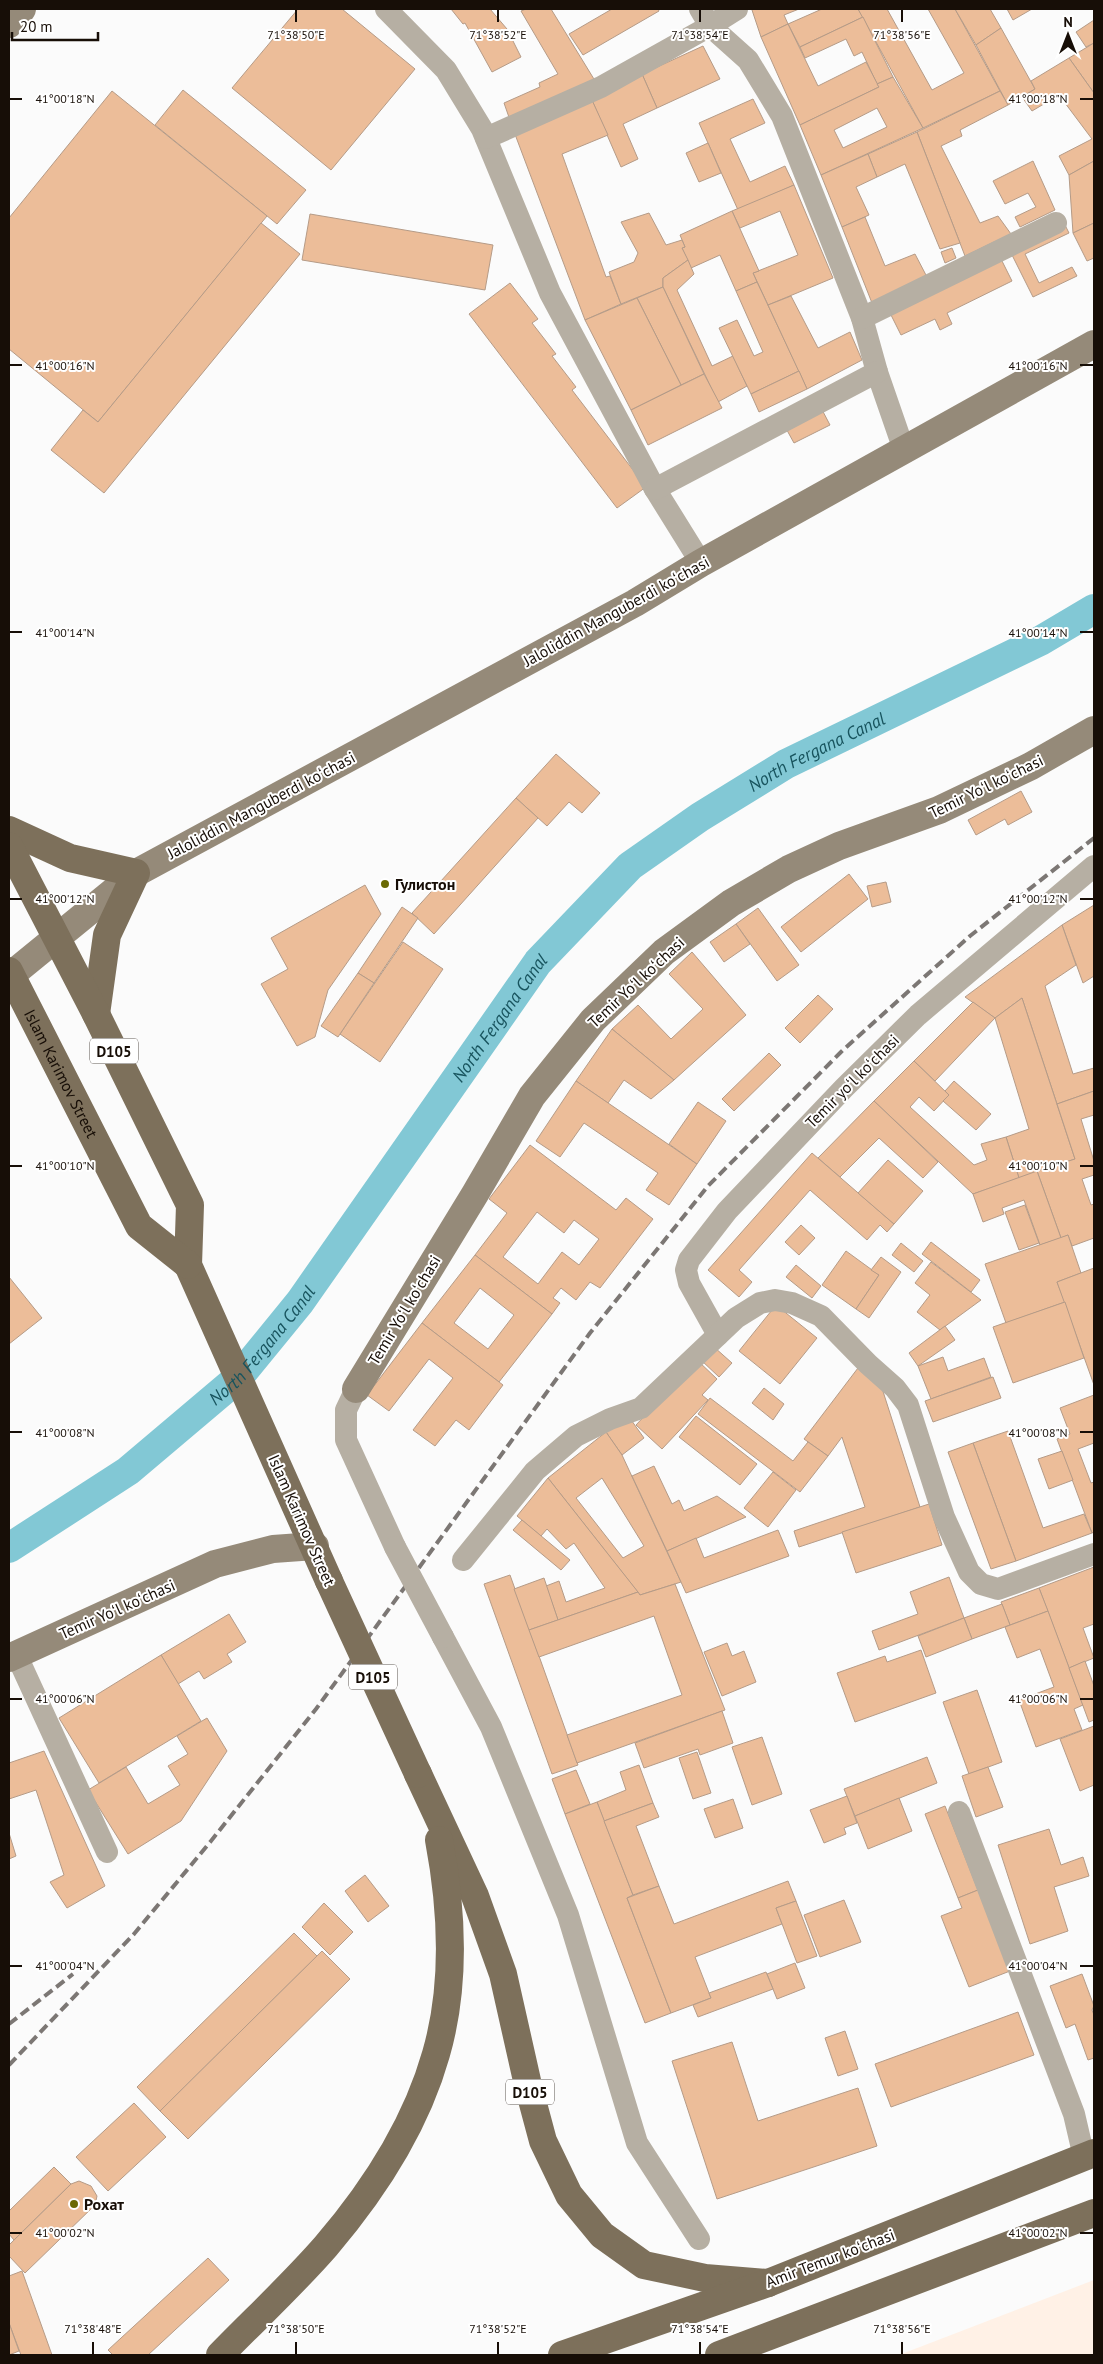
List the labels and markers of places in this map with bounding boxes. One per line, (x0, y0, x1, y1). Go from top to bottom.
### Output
place label: Гулистон (395, 874, 455, 894)
marker: Гулистон (379, 878, 391, 890)
place label: Рохат (84, 2194, 124, 2214)
marker: Рохат (68, 2198, 80, 2210)

